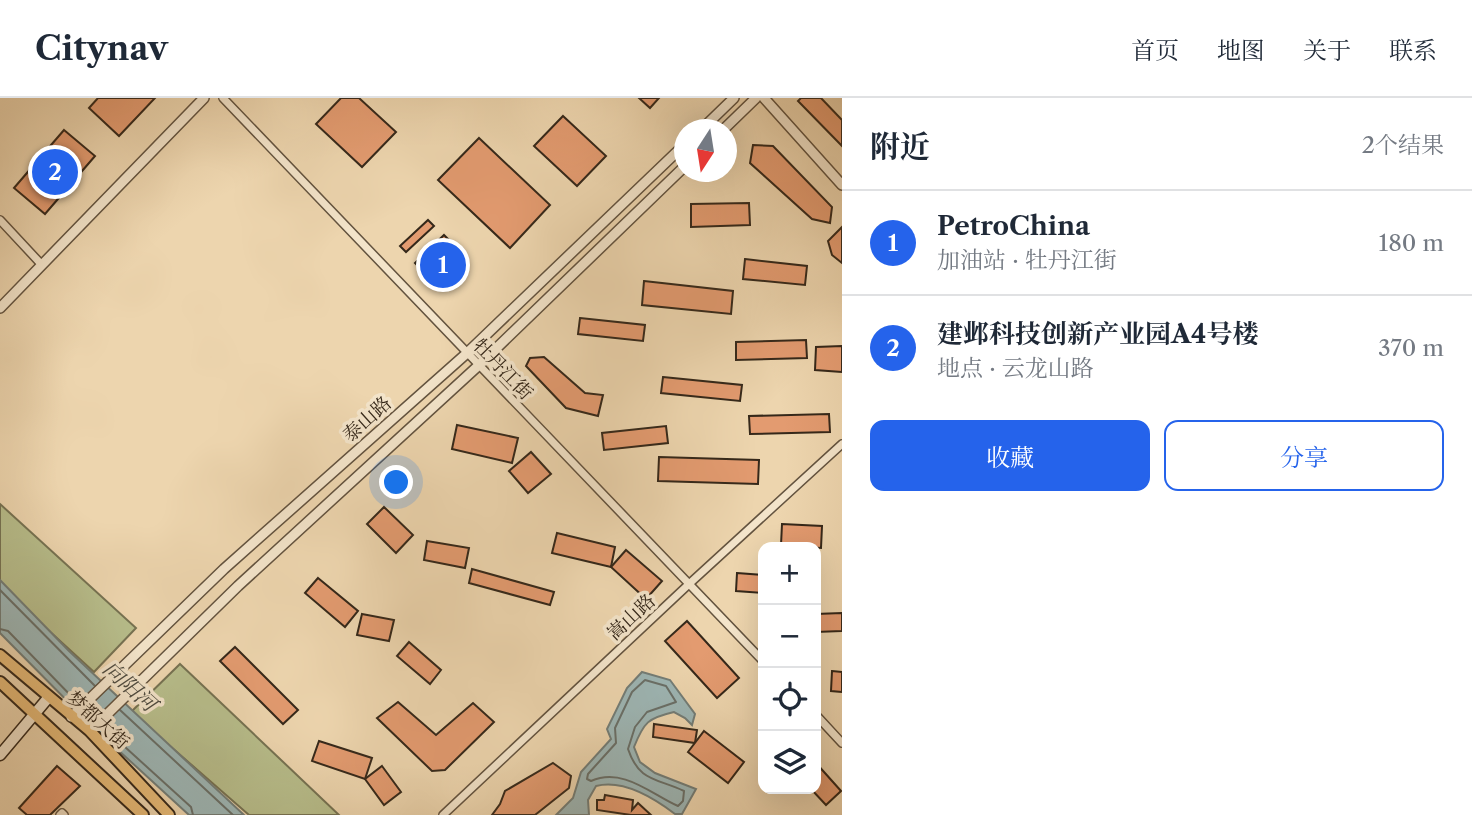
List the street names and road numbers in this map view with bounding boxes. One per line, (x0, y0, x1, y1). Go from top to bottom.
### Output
street label: 牡丹江街 (468, 334, 538, 404)
street label: 泰山路 (338, 391, 396, 447)
street label: 嵩山路 (602, 589, 660, 645)
street label: 梦都大街 (62, 686, 134, 754)

